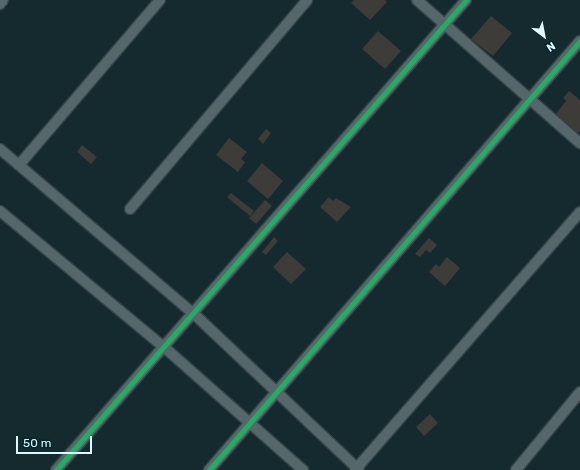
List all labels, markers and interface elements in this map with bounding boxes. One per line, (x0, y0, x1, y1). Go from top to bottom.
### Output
north arrow (524, 16, 564, 56)
text: N (544, 39, 557, 54)
scale bar (18, 428, 94, 454)
text: 50 m (23, 436, 51, 450)

